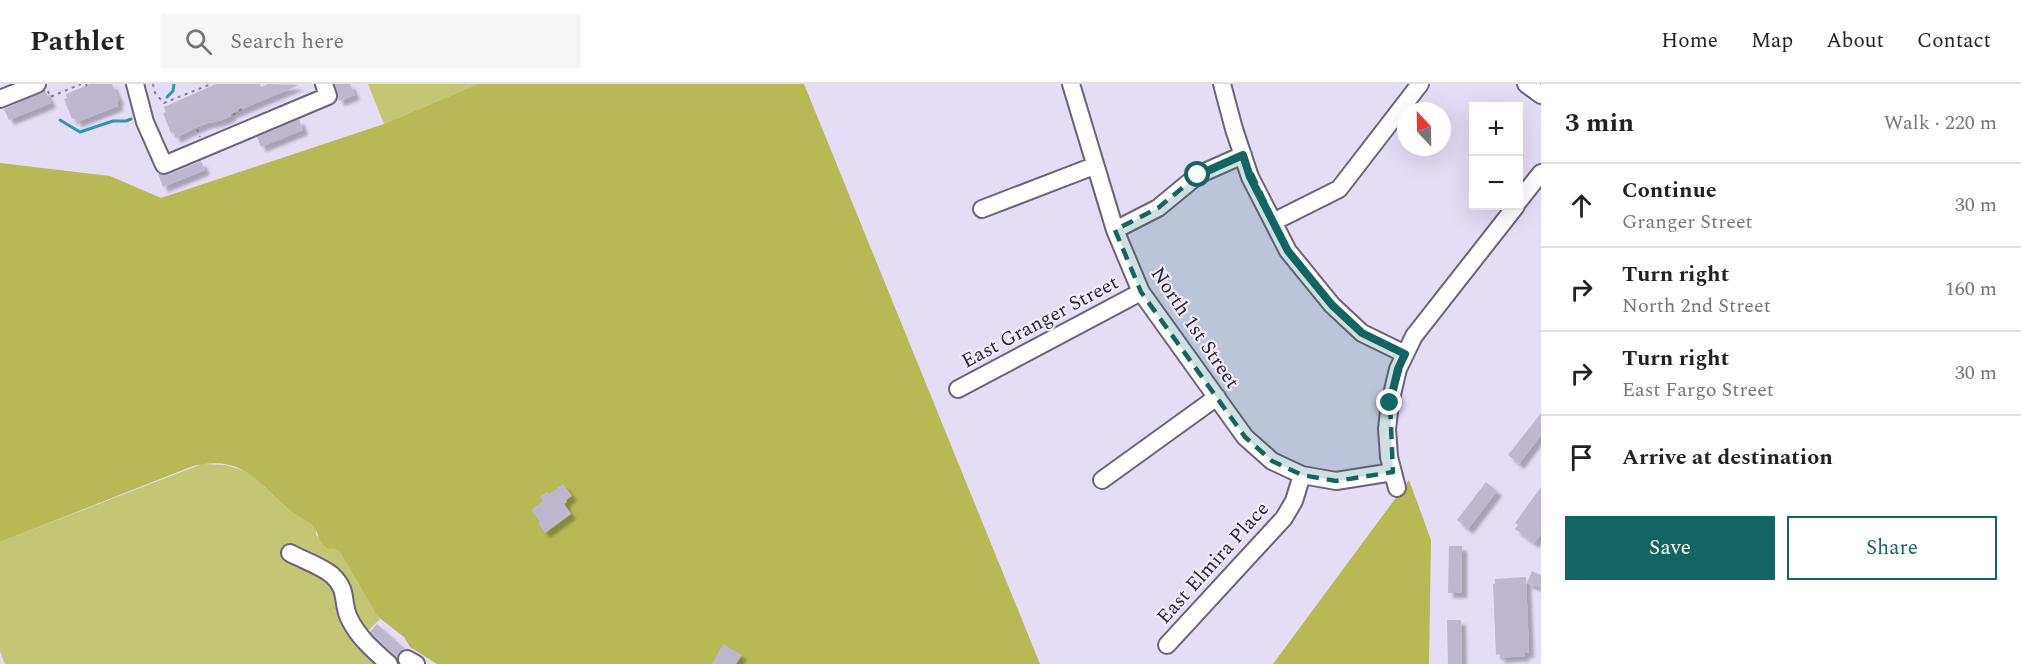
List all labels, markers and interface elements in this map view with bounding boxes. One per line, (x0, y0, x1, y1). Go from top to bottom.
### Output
search box (161, 14, 581, 68)
text: Pathlet (30, 20, 125, 63)
icon: search (182, 25, 215, 58)
text: Search here (230, 25, 344, 58)
text: Home (1661, 25, 1718, 57)
text: Map (1751, 25, 1793, 57)
text: About (1826, 25, 1884, 57)
text: Contact (1917, 25, 1991, 57)
north arrow (1397, 102, 1451, 156)
map controls (1469, 102, 1523, 210)
button: + (1469, 102, 1523, 156)
text: 3 min (1565, 103, 1634, 143)
text: Walk · 220 m (1884, 108, 1997, 138)
button: − (1469, 156, 1523, 210)
route start (1184, 161, 1210, 187)
text: Continue (1622, 174, 1717, 207)
icon: ahead (1565, 189, 1598, 222)
text: 30 m (1955, 190, 1997, 220)
text: Granger Street (1622, 207, 1753, 237)
text: Turn right (1622, 258, 1729, 291)
street label: North 1st Street (1143, 261, 1247, 395)
street label: East Granger Street (956, 268, 1124, 376)
icon: right (1565, 273, 1598, 306)
text: 160 m (1945, 274, 1997, 304)
text: North 2nd Street (1622, 291, 1771, 321)
text: Turn right (1622, 342, 1729, 375)
icon: right (1565, 357, 1598, 390)
text: 30 m (1955, 358, 1997, 388)
text: East Fargo Street (1622, 375, 1774, 405)
route end (1376, 389, 1402, 415)
icon: arrive (1565, 441, 1598, 474)
text: Arrive at destination (1622, 441, 1833, 474)
street label: East Elmira Place (1150, 495, 1276, 631)
button: Save (1565, 516, 1775, 580)
button: Share (1787, 516, 1997, 580)

